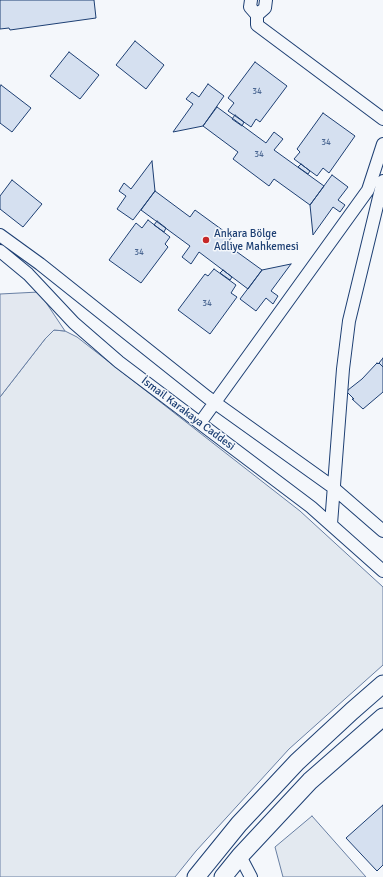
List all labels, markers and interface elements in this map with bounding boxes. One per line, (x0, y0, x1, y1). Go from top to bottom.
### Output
house number: 34 (252, 87, 262, 97)
house number: 34 (321, 138, 331, 148)
house number: 34 (254, 150, 264, 160)
place label: Ankara Bölge Adliye Mahkemesi (214, 227, 299, 253)
marker: Ankara Bölge Adliye Mahkemesi (201, 235, 211, 245)
house number: 34 (134, 248, 144, 258)
house number: 34 (202, 299, 212, 309)
street label: İsmail Karakaya Caddesi (139, 375, 237, 453)

